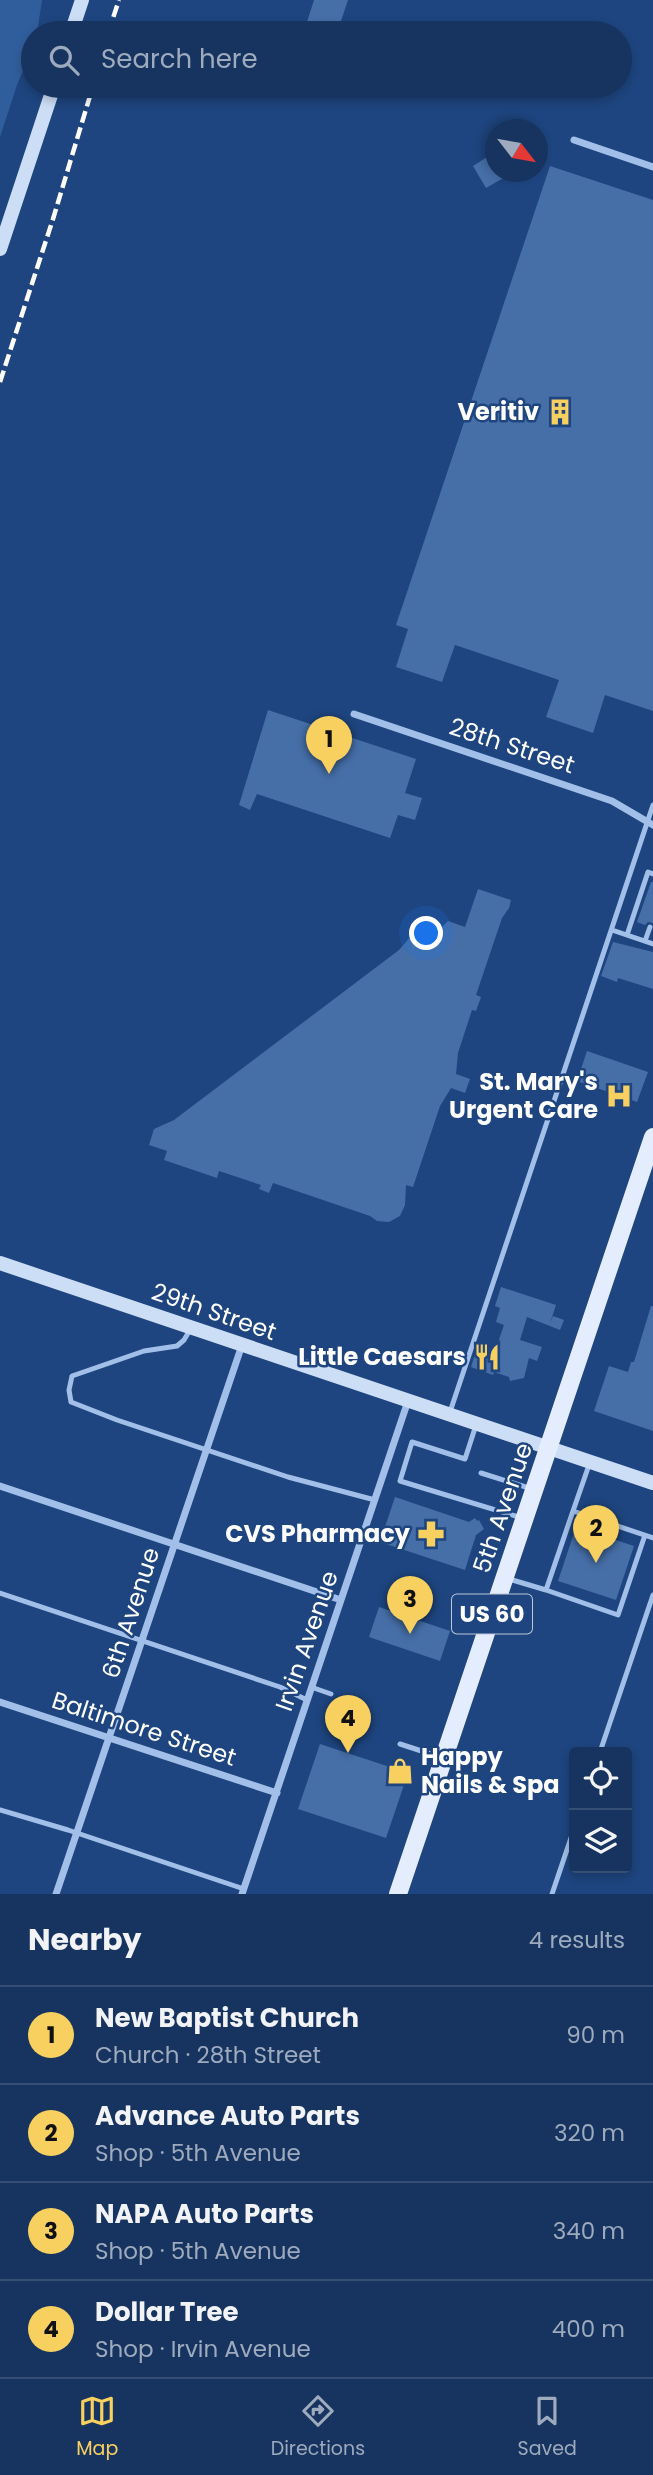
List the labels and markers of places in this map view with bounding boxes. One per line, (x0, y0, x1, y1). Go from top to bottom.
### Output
place label: Veritiv (457, 395, 539, 428)
building icon: Veritiv (545, 397, 575, 427)
pin: 1 (306, 716, 352, 774)
place label: St. Mary's Urgent Care (449, 1065, 598, 1126)
hospital icon: St. Mary's Urgent Care (604, 1081, 634, 1111)
place label: Little Caesars (298, 1340, 466, 1373)
restaurant icon: Little Caesars (472, 1342, 502, 1372)
pin: 2 (573, 1505, 619, 1563)
place label: CVS Pharmacy (225, 1517, 411, 1550)
pharmacy icon: CVS Pharmacy (416, 1519, 446, 1549)
pin: 3 (387, 1576, 433, 1634)
pin: 4 (325, 1695, 371, 1753)
place label: Happy Nails & Spa (421, 1740, 560, 1801)
shop icon: Happy Nails & Spa (385, 1756, 415, 1786)

